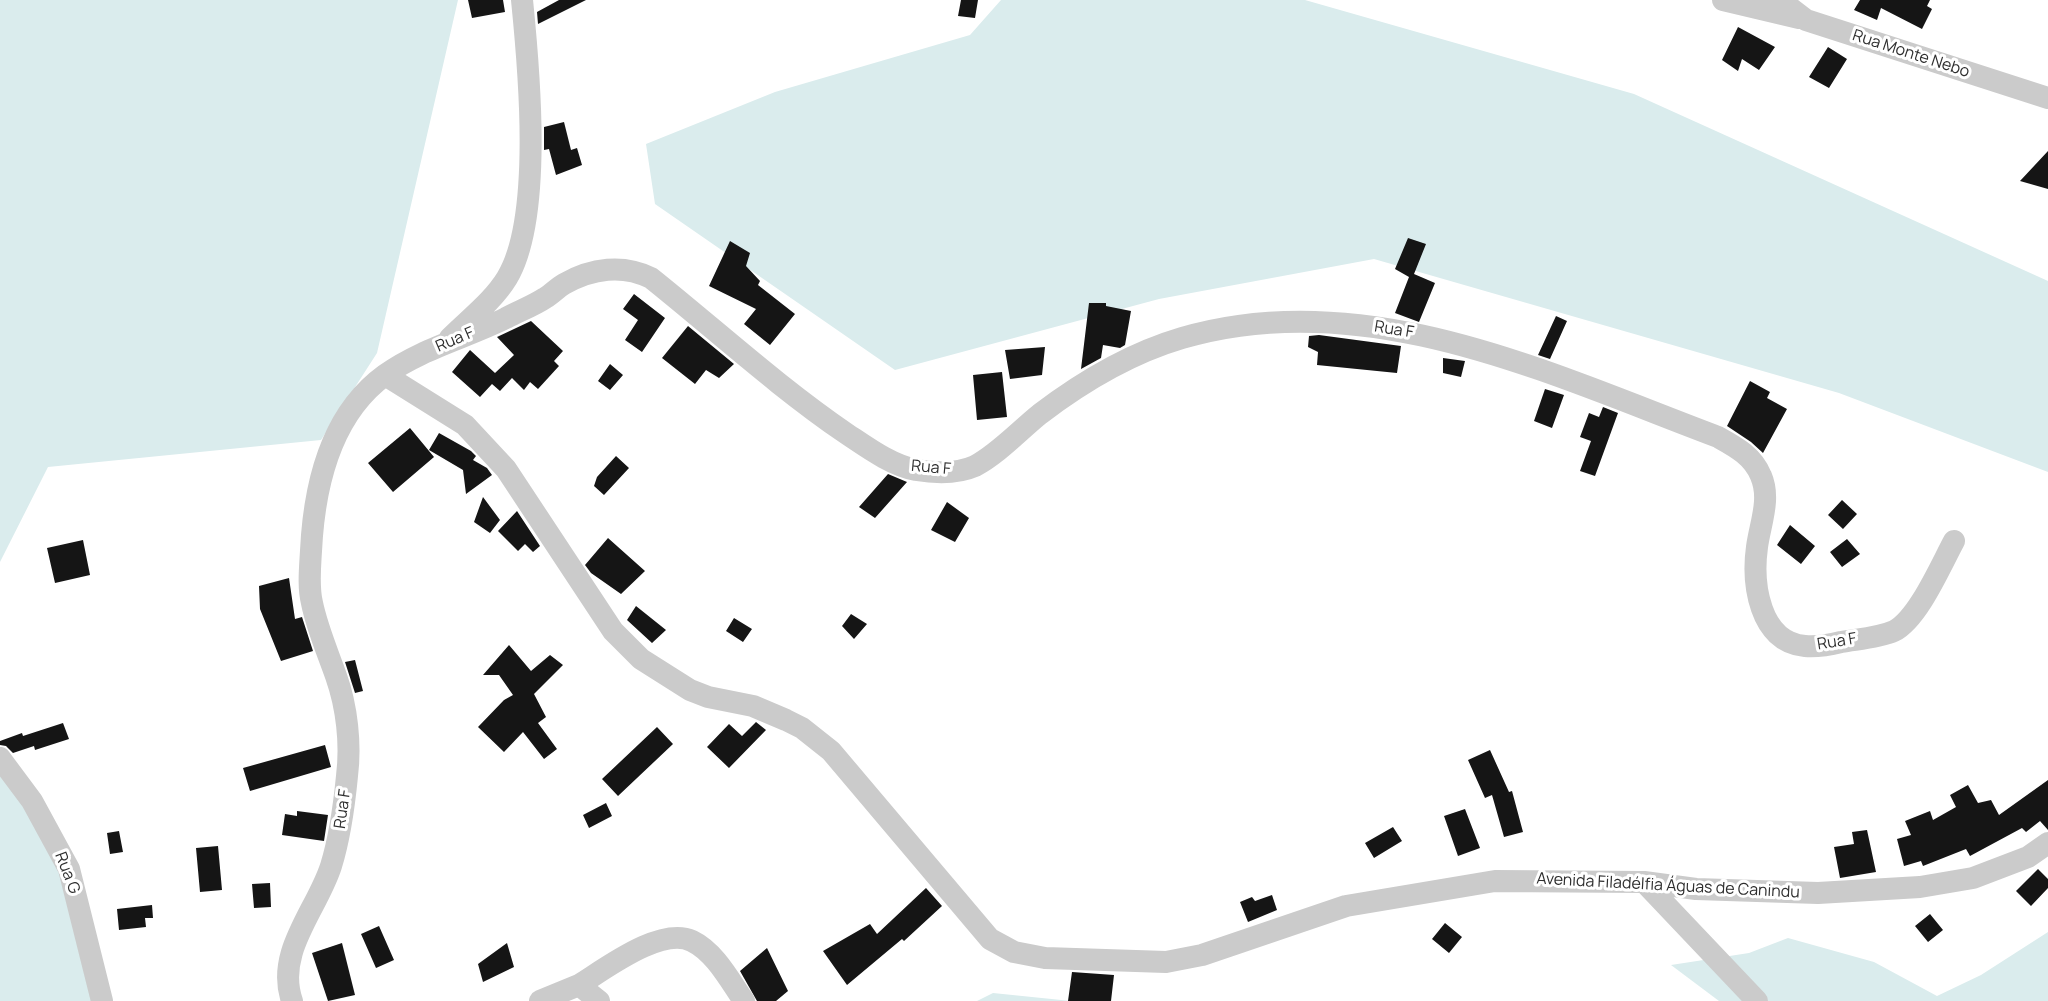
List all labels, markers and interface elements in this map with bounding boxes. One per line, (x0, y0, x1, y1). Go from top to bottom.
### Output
street label: Rua Monte Nebo (1850, 26, 1972, 82)
street label: Rua F (1373, 317, 1415, 343)
street label: Rua F (433, 323, 477, 357)
street label: Rua F (910, 457, 952, 479)
street label: Rua F (1816, 629, 1858, 655)
street label: Rua F (331, 788, 355, 830)
street label: Rua G (50, 850, 84, 896)
street label: Avenida Filadélfia Águas de Canindu (1536, 870, 1800, 902)

